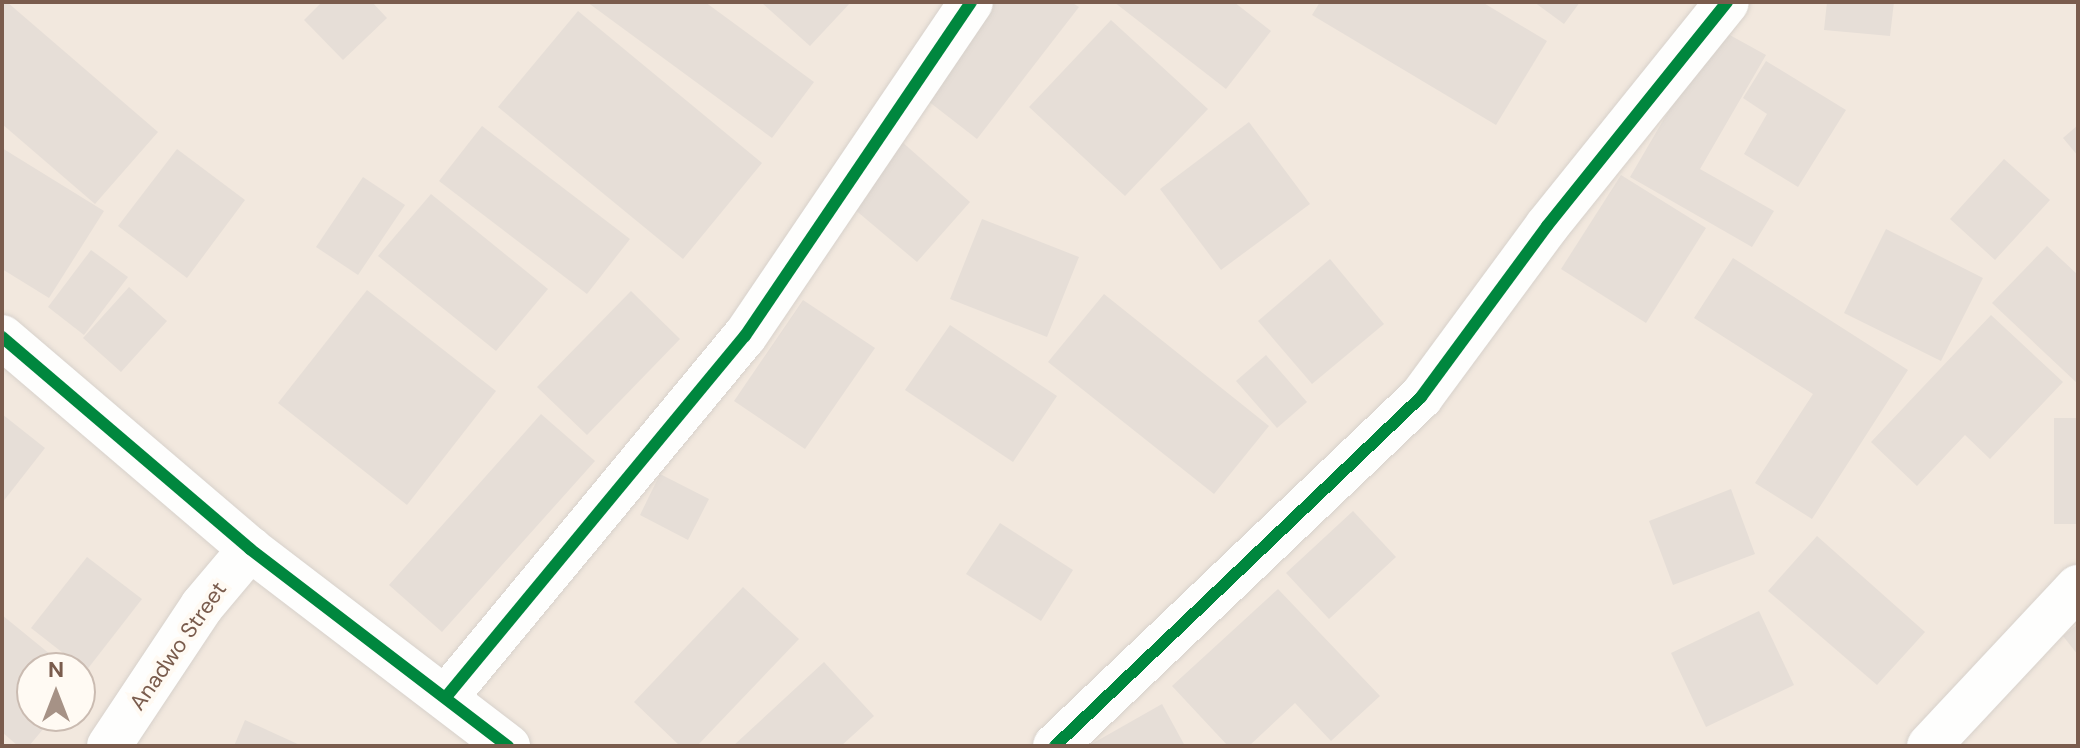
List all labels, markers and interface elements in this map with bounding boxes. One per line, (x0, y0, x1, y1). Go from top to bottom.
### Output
street label: Anadwo Street (124, 577, 232, 715)
north arrow (16, 652, 96, 732)
text: N (48, 655, 64, 684)

